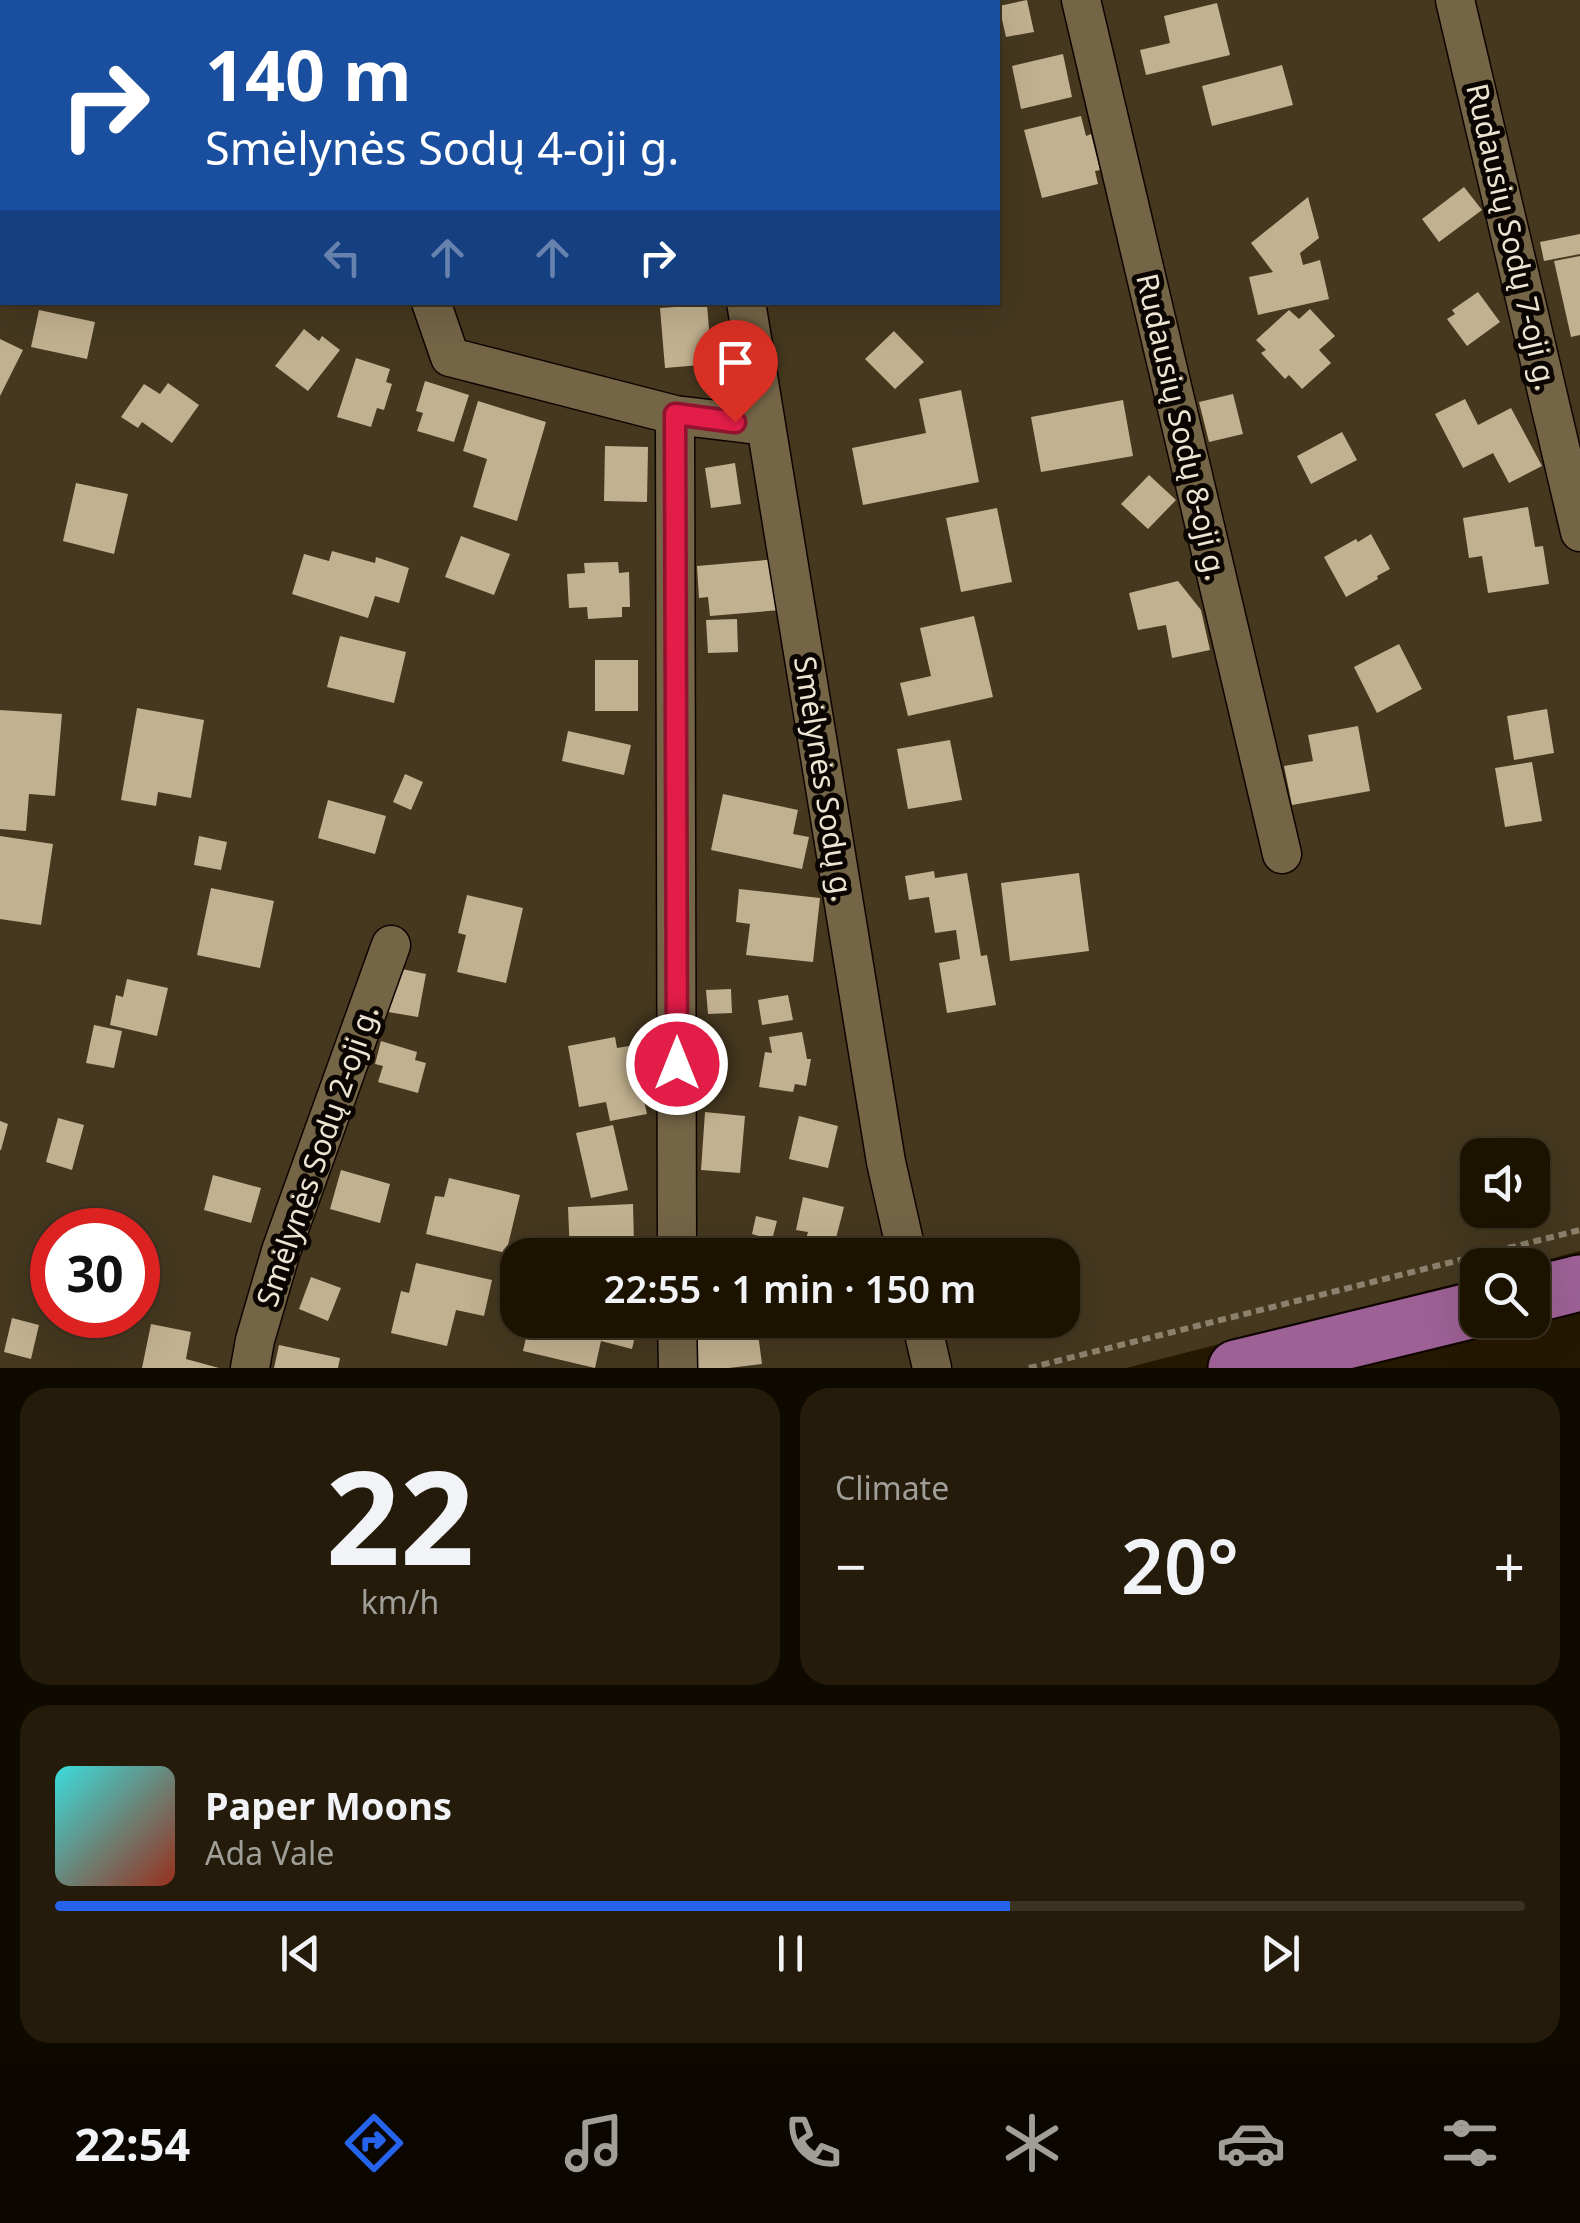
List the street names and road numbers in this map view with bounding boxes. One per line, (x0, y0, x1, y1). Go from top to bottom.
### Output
street label: Rudausių Sodų 7-oji g. (1457, 79, 1568, 394)
street label: Rudausių Sodų 8-oji g. (1127, 269, 1238, 584)
street label: Smėlynės Sodų g. (785, 653, 864, 904)
street label: Smėlynės Sodų 2-oji g. (246, 999, 387, 1312)

